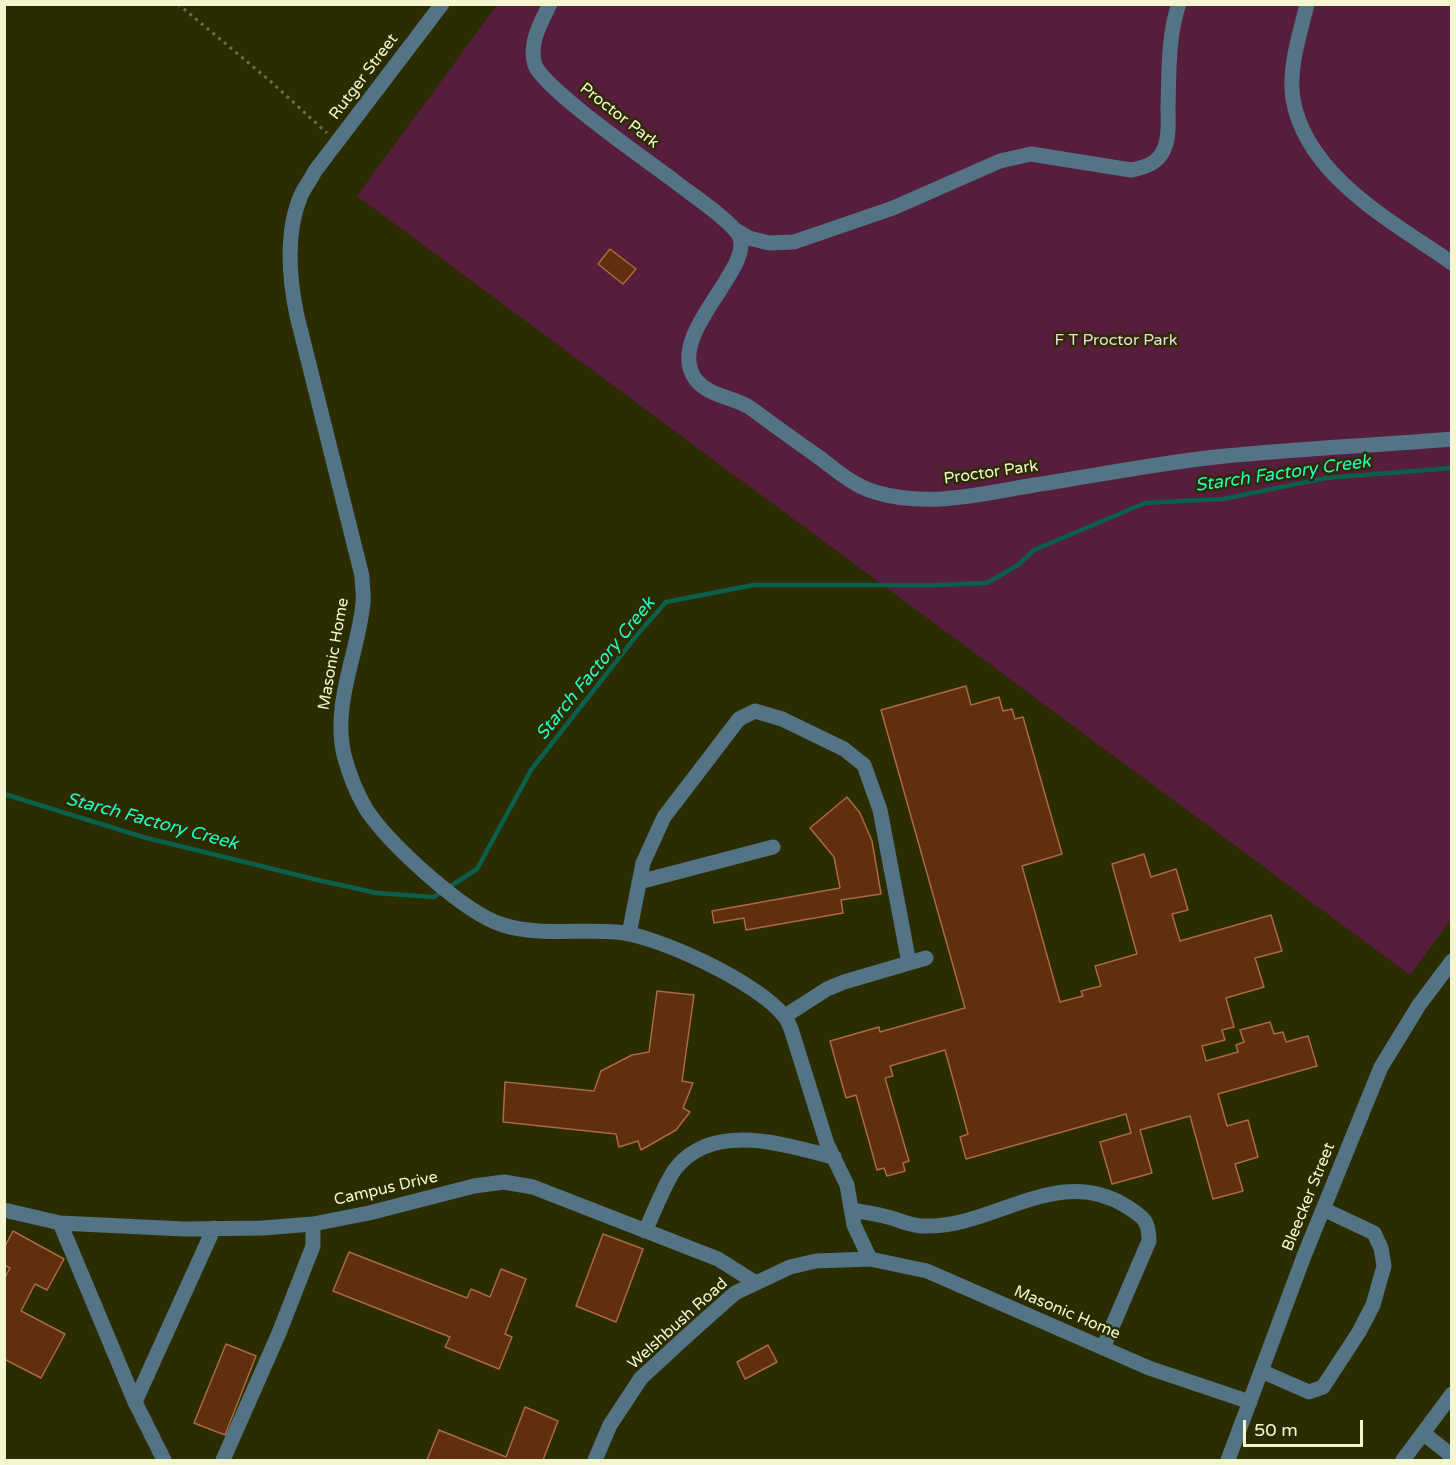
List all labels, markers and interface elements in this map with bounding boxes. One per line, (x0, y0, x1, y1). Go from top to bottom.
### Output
street label: Rutger Street (326, 30, 402, 124)
street label: Proctor Park (576, 79, 662, 153)
park label: F T Proctor Park (1055, 331, 1177, 351)
water label: Starch Factory Creek (1194, 451, 1372, 497)
street label: Proctor Park (943, 457, 1039, 489)
water label: Starch Factory Creek (532, 593, 660, 745)
street label: Masonic Home (315, 596, 353, 712)
water label: Starch Factory Creek (64, 789, 240, 855)
street label: Bleecker Street (1279, 1140, 1339, 1254)
street label: Campus Drive (332, 1168, 440, 1210)
street label: Welshbush Road (624, 1274, 732, 1374)
street label: Masonic Home (1011, 1282, 1123, 1344)
scale bar (1246, 1408, 1366, 1446)
text: 50 m (1254, 1419, 1298, 1441)

